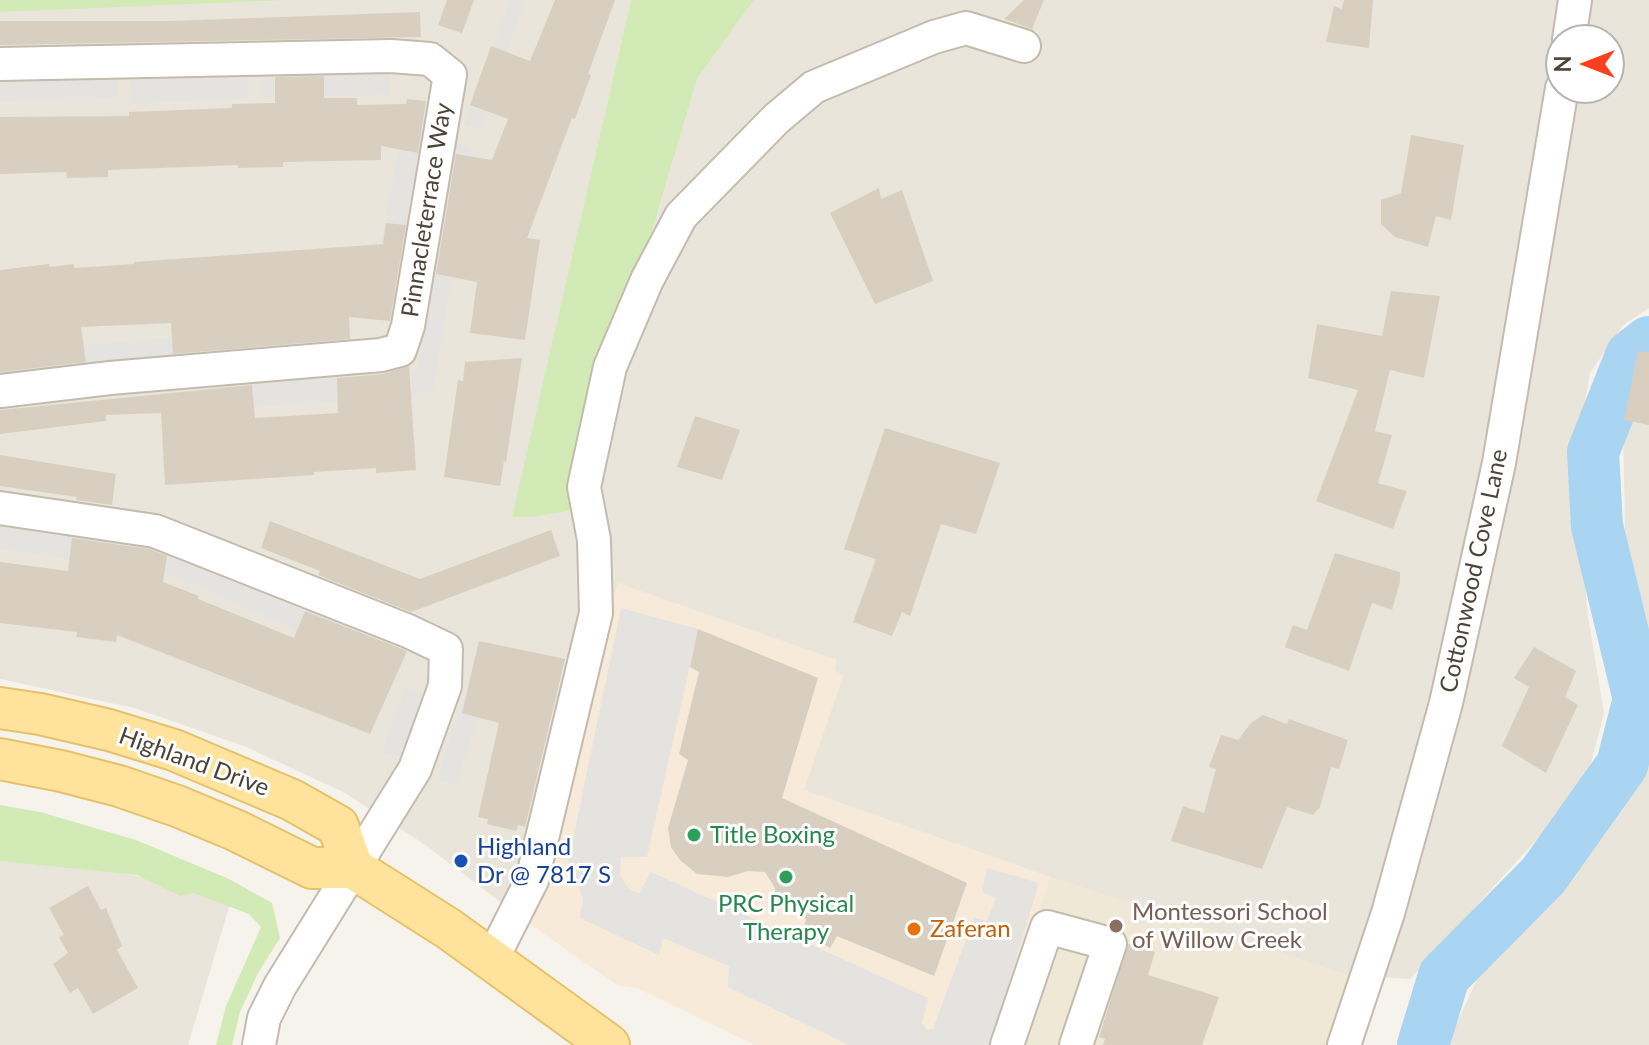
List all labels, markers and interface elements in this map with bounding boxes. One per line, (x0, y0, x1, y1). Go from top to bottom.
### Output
north arrow (1545, 24, 1625, 104)
text: N (1549, 56, 1576, 72)
street label: Pinnacleterrace Way (396, 101, 458, 319)
street label: Cottonwood Cove Lane (1434, 447, 1514, 695)
street label: Highland Drive (115, 722, 273, 802)
place label: Title Boxing (710, 821, 835, 849)
marker: Title Boxing (685, 826, 703, 844)
place label: Highland Dr @ 7817 S (477, 833, 611, 889)
marker: Highland Dr @ 7817 S (452, 852, 470, 870)
marker: PRC Physical Therapy (777, 868, 795, 886)
place label: PRC Physical Therapy (718, 890, 854, 946)
place label: Montessori School of Willow Creek (1132, 898, 1328, 954)
place label: Zaferan (930, 915, 1011, 943)
marker: Montessori School of Willow Creek (1107, 917, 1125, 935)
marker: Zaferan (905, 920, 923, 938)

